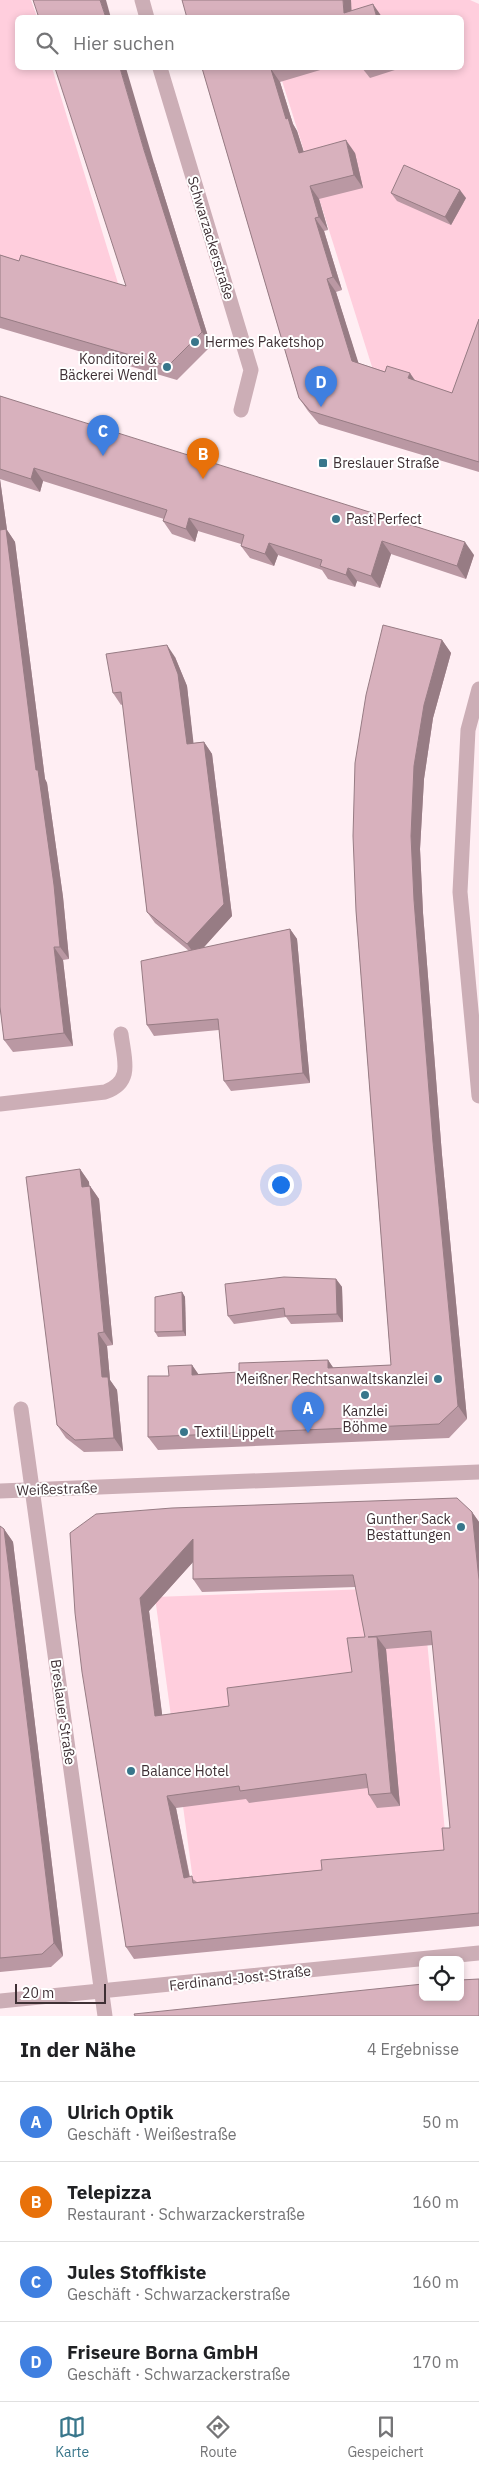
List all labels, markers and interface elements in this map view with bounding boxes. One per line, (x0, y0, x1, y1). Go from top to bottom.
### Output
search box (15, 15, 464, 70)
icon: search (33, 29, 61, 57)
text: Hier suchen (73, 31, 175, 55)
street label: Schwarzackerstraße (184, 174, 238, 302)
place label: Hermes Paketshop (205, 333, 324, 351)
marker: Hermes Paketshop (189, 336, 201, 348)
place label: Konditorei & Bäckerei Wendl (59, 350, 157, 384)
marker: Konditorei & Bäckerei Wendl (161, 361, 173, 373)
pin: D (305, 366, 337, 407)
pin: C (87, 415, 119, 456)
pin: B (187, 438, 219, 479)
place label: Breslauer Straße (333, 454, 440, 472)
marker: Breslauer Straße (317, 457, 329, 469)
place label: Past Perfect (346, 510, 422, 528)
marker: Past Perfect (330, 513, 342, 525)
your location (268, 1172, 294, 1198)
place label: Meißner Rechtsanwaltskanzlei (236, 1370, 428, 1388)
marker: Meißner Rechtsanwaltskanzlei (432, 1373, 444, 1385)
marker: Kanzlei Böhme (359, 1389, 371, 1401)
pin: A (292, 1392, 324, 1433)
place label: Kanzlei Böhme (342, 1402, 388, 1436)
place label: Textil Lippelt (194, 1423, 274, 1441)
marker: Textil Lippelt (178, 1426, 190, 1438)
street label: Weißestraße (16, 1479, 98, 1499)
place label: Gunther Sack Bestattungen (366, 1510, 452, 1544)
marker: Gunther Sack Bestattungen (455, 1521, 467, 1533)
street label: Breslauer Straße (47, 1658, 79, 1766)
place label: Balance Hotel (141, 1762, 229, 1780)
marker: Balance Hotel (125, 1765, 137, 1777)
map controls (419, 1956, 464, 2001)
button: locate (419, 1956, 464, 2001)
street label: Ferdinand-Jost-Straße (168, 1962, 312, 1994)
scale bar (15, 1981, 106, 2004)
text: 20 m (22, 1984, 54, 2002)
text: In der Nähe (20, 2035, 136, 2063)
text: 4 Ergebnisse (367, 2039, 459, 2059)
text: Ulrich Optik (67, 2100, 173, 2124)
text: A (31, 2112, 41, 2132)
text: 50 m (422, 2112, 459, 2132)
text: Geschäft · Weißestraße (67, 2124, 236, 2144)
text: Telepizza (67, 2180, 151, 2204)
text: B (31, 2192, 41, 2212)
text: 160 m (412, 2192, 459, 2212)
text: Restaurant · Schwarzackerstraße (67, 2204, 305, 2224)
text: Jules Stoffkiste (67, 2260, 207, 2284)
text: C (31, 2272, 41, 2292)
text: 160 m (412, 2272, 459, 2292)
text: Geschäft · Schwarzackerstraße (67, 2284, 290, 2304)
text: Friseure Borna GmbH (67, 2340, 259, 2364)
text: D (30, 2352, 42, 2372)
text: 170 m (412, 2352, 459, 2372)
text: Geschäft · Schwarzackerstraße (67, 2364, 290, 2384)
tab: Karte (55, 2413, 89, 2461)
tab: Route (200, 2413, 237, 2461)
tab: Gespeichert (347, 2413, 424, 2461)

